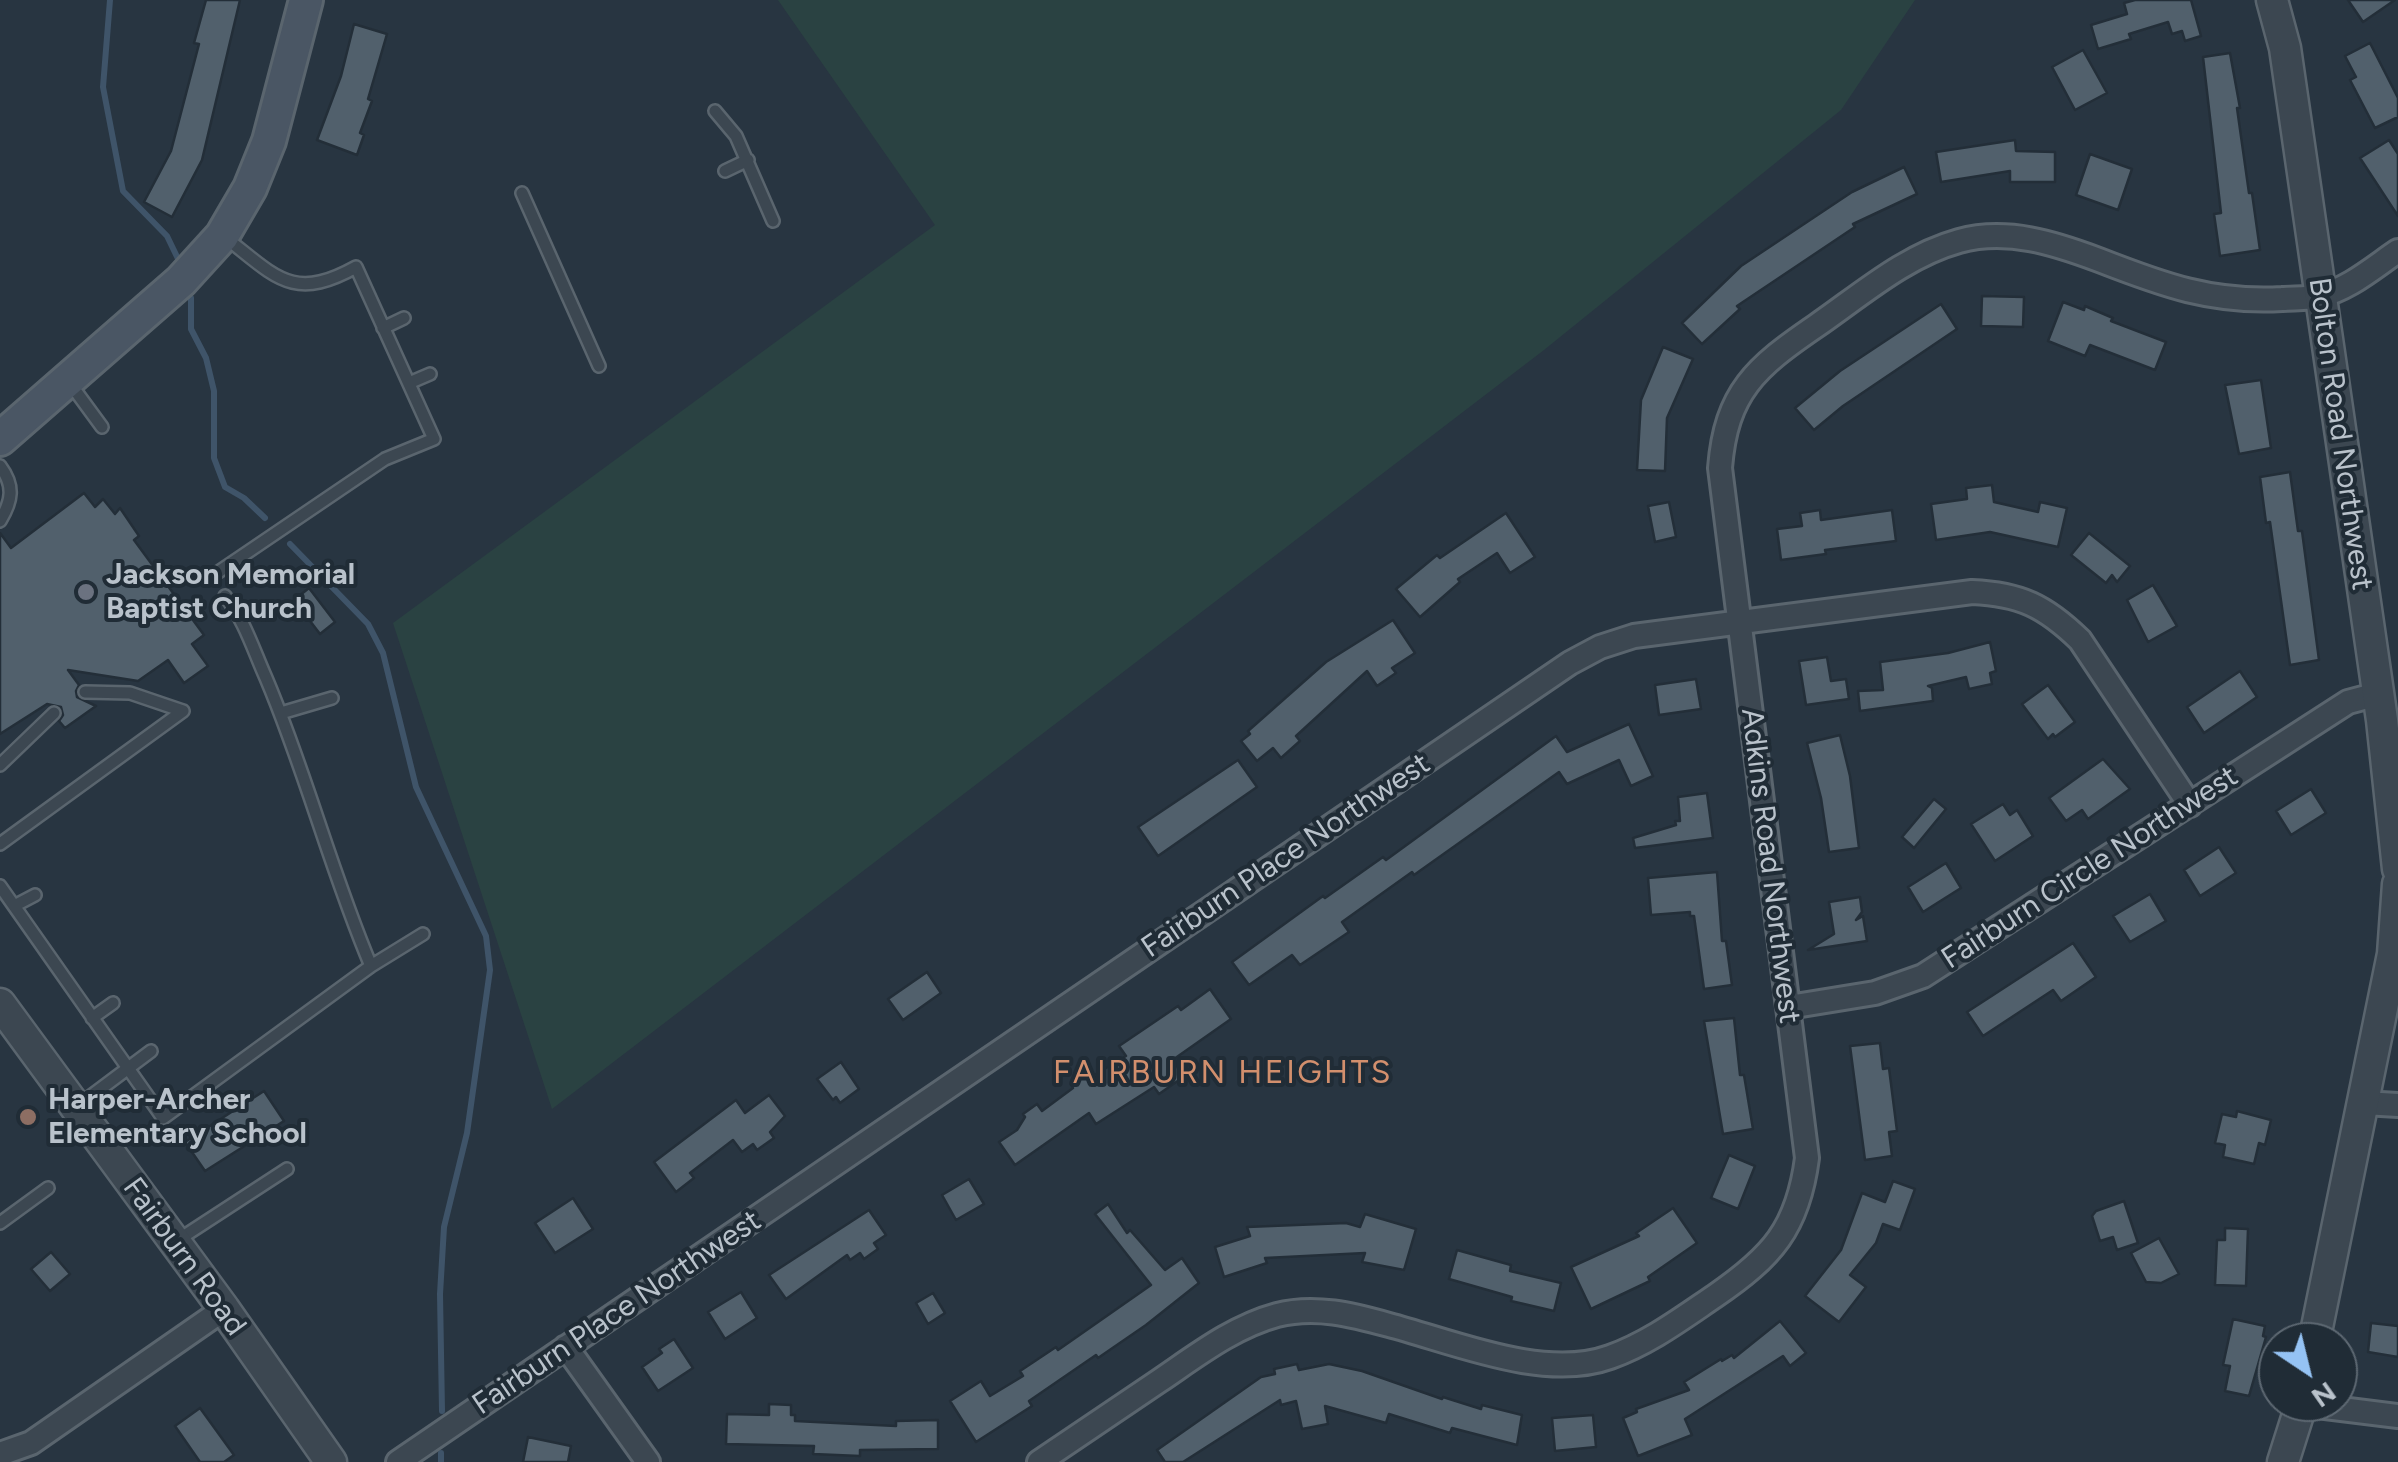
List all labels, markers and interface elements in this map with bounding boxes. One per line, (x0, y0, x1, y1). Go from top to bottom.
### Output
street label: Bolton Road Northwest (2300, 275, 2380, 593)
place label: Jackson Memorial Baptist Church (106, 557, 355, 628)
marker: Jackson Memorial Baptist Church (75, 581, 97, 603)
street label: Adkins Road Northwest (1733, 706, 1807, 1026)
street label: Fairburn Place Northwest (1135, 746, 1437, 966)
street label: Fairburn Circle Northwest (1935, 759, 2245, 977)
district label: FAIRBURN HEIGHTS (1053, 1055, 1393, 1093)
place label: Harper-Archer Elementary School (48, 1082, 307, 1152)
marker: Harper-Archer Elementary School (17, 1106, 39, 1128)
street label: Fairburn Road (115, 1171, 253, 1343)
street label: Fairburn Place Northwest (466, 1203, 768, 1423)
north arrow (2258, 1322, 2358, 1422)
text: N (2305, 1375, 2343, 1415)

